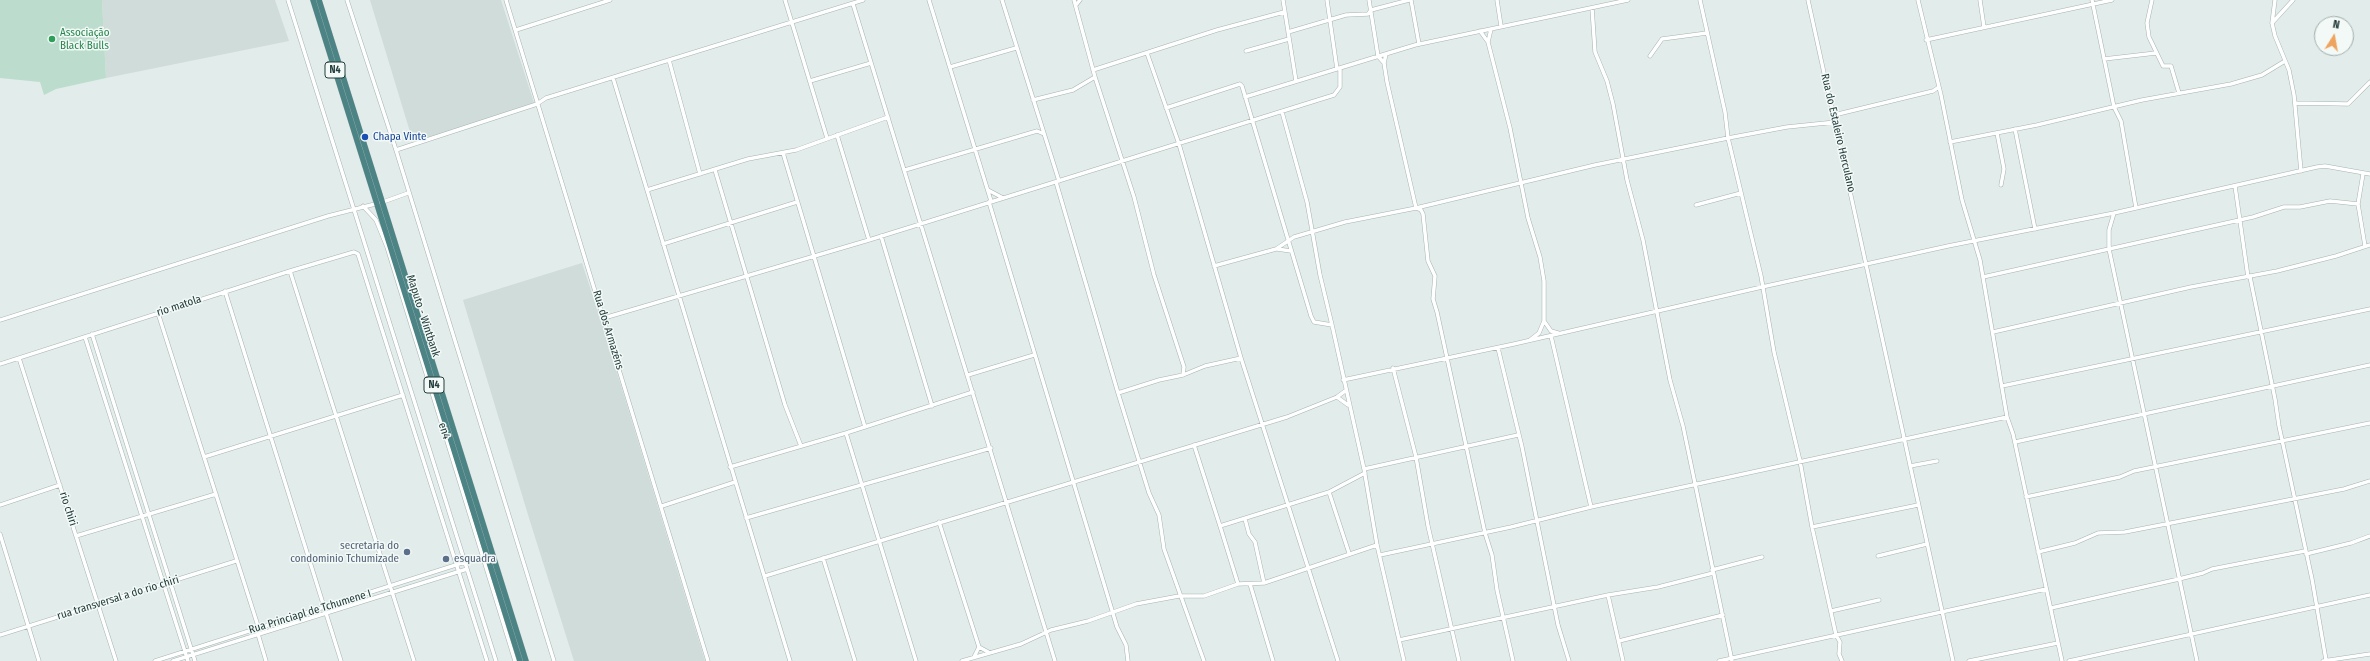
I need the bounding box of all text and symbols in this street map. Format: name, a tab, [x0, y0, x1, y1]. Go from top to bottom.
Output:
north arrow	[2314, 16, 2354, 56]
text: N	[2332, 18, 2341, 32]
place label: Associação Black Bulls	[60, 26, 109, 52]
marker: Associação Black Bulls	[47, 34, 57, 44]
road number: N4	[325, 62, 345, 78]
street label: Rua do Estaleiro Herculano	[1818, 72, 1858, 194]
place label: Chapa Vinte	[373, 130, 426, 144]
marker: Chapa Vinte	[360, 132, 370, 142]
street label: Maputo - Wintbank	[403, 273, 443, 359]
street label: Rua dos Armazéns	[590, 289, 626, 371]
street label: rio matola	[155, 293, 203, 319]
road number: N4	[424, 377, 444, 393]
street label: en4	[435, 421, 453, 441]
street label: rio chiri	[56, 490, 80, 528]
place label: secretaria do condominio Tchumizade	[290, 539, 399, 565]
marker: secretaria do condominio Tchumizade	[402, 547, 412, 557]
place label: esquadra	[454, 552, 496, 566]
marker: esquadra	[441, 554, 451, 564]
street label: rua transversal a do rio chiri	[55, 573, 181, 623]
street label: Rua Princiapl de Tchumene I	[247, 587, 373, 637]

